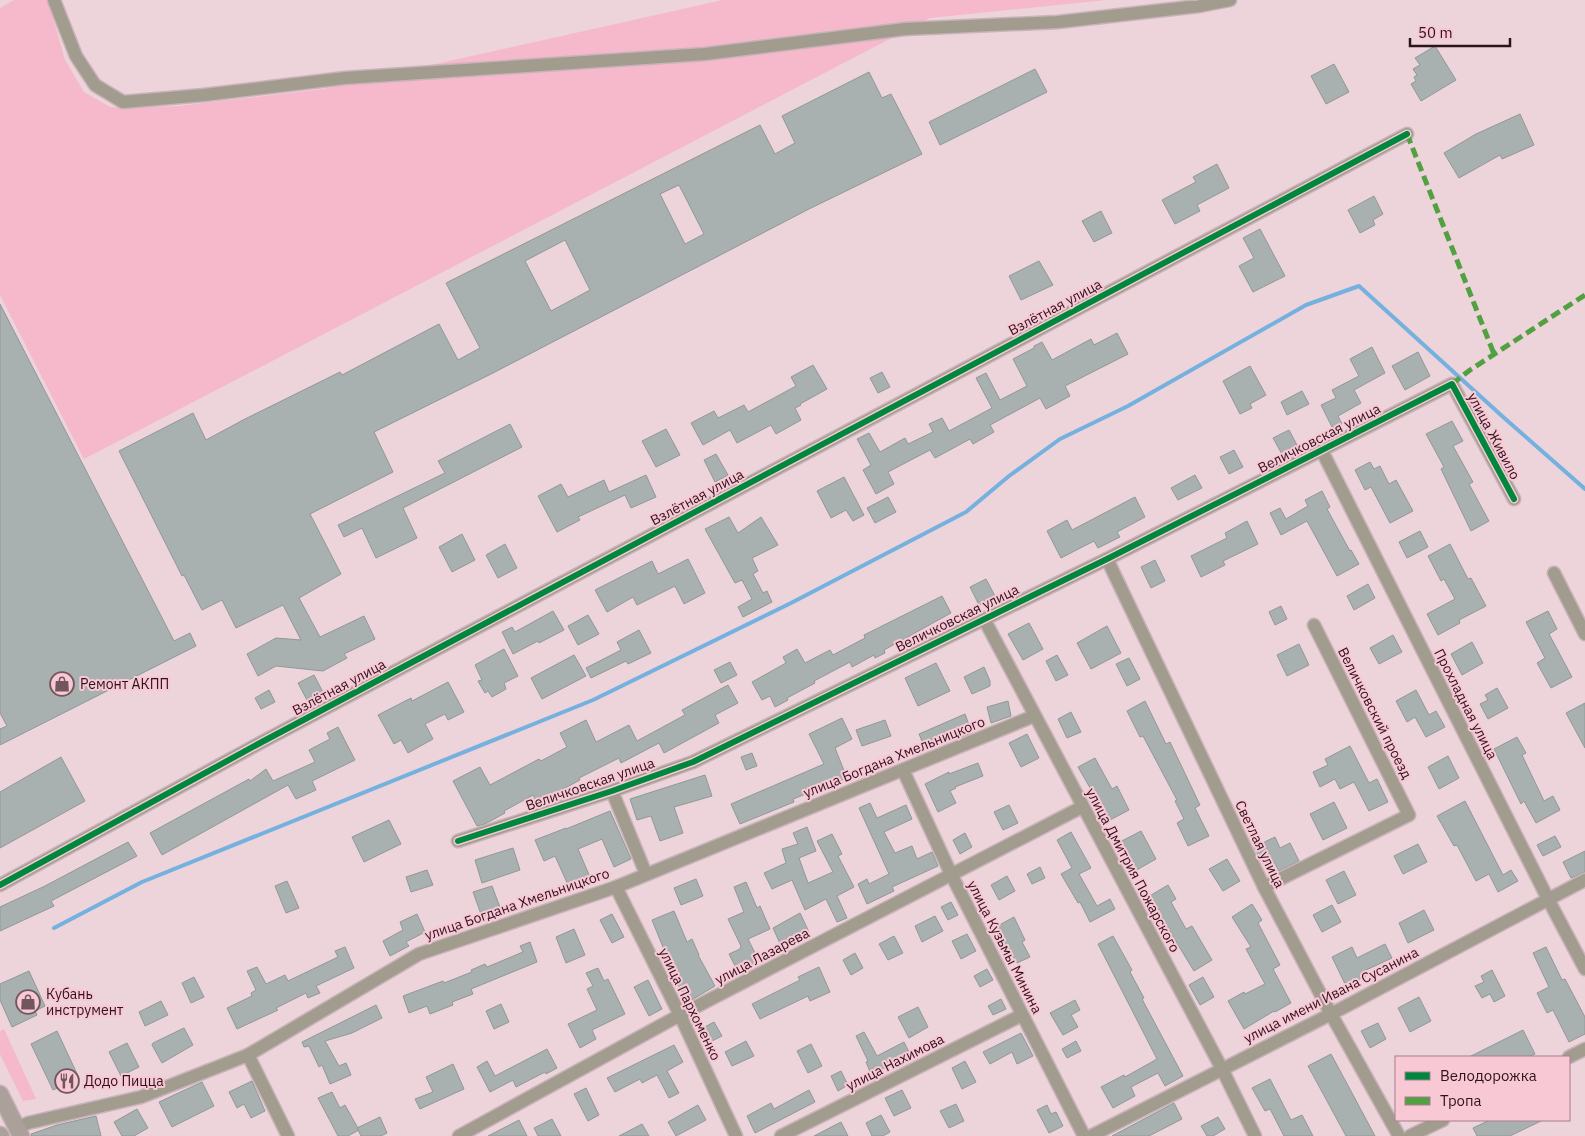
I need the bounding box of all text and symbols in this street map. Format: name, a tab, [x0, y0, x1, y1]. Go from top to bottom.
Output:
scale bar	[1410, 15, 1510, 47]
text: 50 m	[1418, 23, 1453, 42]
street label: Взлётная улица	[1005, 275, 1105, 339]
street label: улица Живило	[1464, 390, 1524, 483]
street label: Величковская улица	[1255, 399, 1384, 477]
street label: Взлётная улица	[647, 465, 747, 529]
street label: Величковская улица	[892, 580, 1022, 656]
street label: Величковский проезд	[1334, 644, 1416, 782]
street label: Прохладная улица	[1430, 646, 1502, 763]
street label: Взлётная улица	[289, 655, 389, 719]
shop icon: Ремонт АКПП	[49, 671, 75, 697]
place label: Ремонт АКПП	[80, 675, 169, 693]
street label: улица Богдана Хмельницкого	[801, 712, 988, 802]
street label: Величковская улица	[523, 753, 657, 815]
street label: улица Дмитрия Пожарского	[1082, 785, 1184, 955]
street label: Светлая улица	[1231, 797, 1289, 891]
street label: улица Богдана Хмельницкого	[422, 864, 612, 944]
street label: улица Кузьмы Минина	[964, 877, 1047, 1017]
street label: улица Лазарева	[712, 923, 813, 988]
street label: улица имени Ивана Сусанина	[1241, 943, 1422, 1047]
street label: улица Пархоменко	[655, 945, 725, 1063]
place label: Кубань инструмент	[46, 985, 124, 1019]
shop icon: Кубань инструмент	[15, 989, 41, 1015]
street label: улица Нахимова	[843, 1029, 948, 1094]
legend	[1395, 1056, 1570, 1121]
text: Велодорожка	[1440, 1066, 1537, 1085]
restaurant icon: Додо Пицца	[54, 1068, 80, 1094]
place label: Додо Пицца	[84, 1072, 164, 1090]
text: Тропа	[1440, 1091, 1482, 1110]

